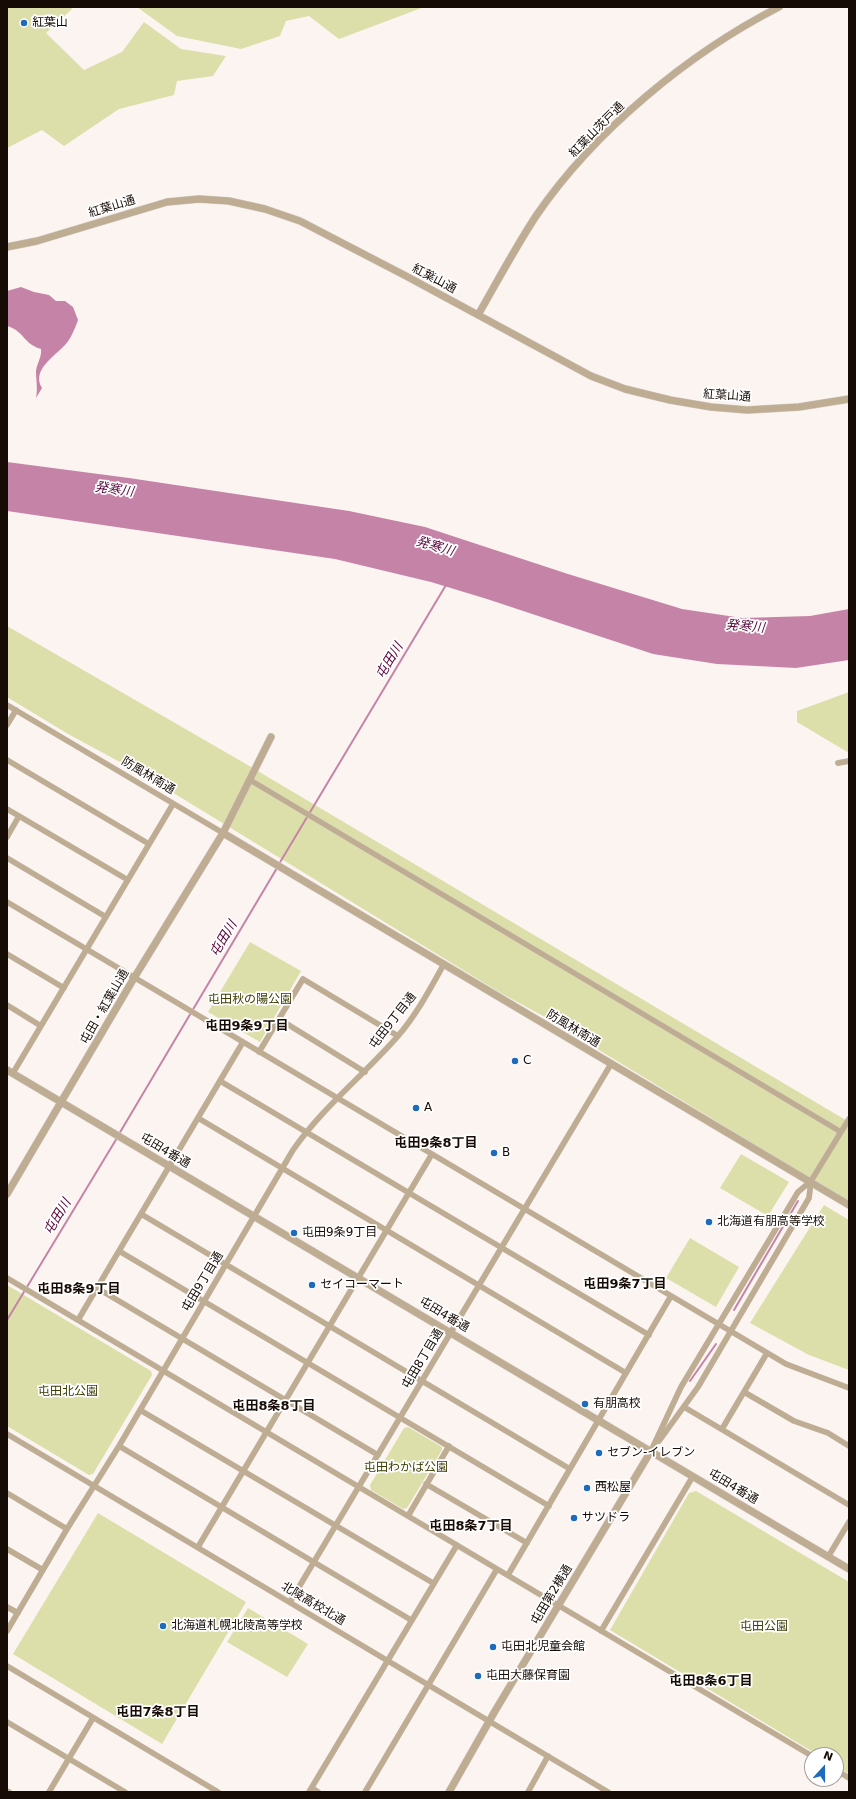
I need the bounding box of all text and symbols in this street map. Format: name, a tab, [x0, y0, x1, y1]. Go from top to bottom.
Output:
place label: 紅葉山	[32, 16, 68, 30]
marker: 紅葉山	[19, 18, 29, 28]
street label: 紅葉山茨戸通	[566, 99, 628, 161]
street label: 紅葉山通	[87, 193, 137, 221]
street label: 紅葉山通	[409, 261, 459, 297]
street label: 紅葉山通	[703, 387, 751, 405]
water label: 発寒川	[94, 480, 134, 500]
water label: 発寒川	[414, 534, 456, 560]
water label: 発寒川	[725, 618, 765, 636]
water label: 屯田川	[373, 640, 407, 682]
street label: 防風林南通	[119, 754, 177, 798]
water label: 屯田川	[207, 918, 241, 960]
street label: 屯田・紅葉山通	[78, 967, 132, 1047]
street label: 屯田9丁目通	[367, 990, 419, 1052]
park label: 屯田秋の陽公園	[208, 993, 292, 1007]
street label: 防風林南通	[544, 1007, 602, 1051]
district label: 屯田9条9丁目	[205, 1019, 289, 1035]
place label: C	[523, 1054, 531, 1068]
marker: C	[510, 1056, 520, 1066]
place label: A	[424, 1101, 432, 1115]
marker: A	[411, 1103, 421, 1113]
street label: 屯田4番通	[137, 1131, 193, 1171]
district label: 屯田9条8丁目	[394, 1136, 478, 1152]
place label: B	[502, 1146, 510, 1160]
marker: B	[489, 1148, 499, 1158]
water label: 屯田川	[41, 1196, 75, 1238]
place label: 北海道有朋高等学校	[717, 1215, 825, 1229]
marker: 北海道有朋高等学校	[704, 1217, 714, 1227]
place label: 屯田9条9丁目	[302, 1226, 377, 1240]
marker: 屯田9条9丁目	[289, 1228, 299, 1238]
street label: 屯田9丁目通	[179, 1249, 227, 1315]
district label: 屯田9条7丁目	[583, 1277, 667, 1293]
place label: セイコーマート	[320, 1278, 404, 1292]
marker: セイコーマート	[307, 1280, 317, 1290]
district label: 屯田8条9丁目	[37, 1282, 121, 1298]
street label: 屯田4番通	[416, 1295, 472, 1335]
street label: 屯田8丁目通	[399, 1326, 447, 1392]
park label: 屯田北公園	[38, 1385, 98, 1399]
place label: 有朋高校	[593, 1397, 641, 1411]
district label: 屯田8条8丁目	[232, 1399, 316, 1415]
marker: 有朋高校	[580, 1399, 590, 1409]
place label: セブン-イレブン	[607, 1446, 695, 1460]
marker: セブン-イレブン	[594, 1448, 604, 1458]
park label: 屯田わかば公園	[364, 1461, 448, 1475]
street label: 屯田4番通	[705, 1467, 761, 1507]
place label: 西松屋	[595, 1481, 631, 1495]
marker: 西松屋	[582, 1483, 592, 1493]
place label: サツドラ	[582, 1511, 630, 1525]
marker: サツドラ	[569, 1513, 579, 1523]
district label: 屯田8条7丁目	[429, 1519, 513, 1535]
street label: 屯田第2横通	[528, 1562, 576, 1628]
street label: 北陵高校北通	[278, 1579, 348, 1629]
place label: 北海道札幌北陵高等学校	[171, 1619, 303, 1633]
park label: 屯田公園	[740, 1620, 788, 1634]
marker: 北海道札幌北陵高等学校	[158, 1621, 168, 1631]
place label: 屯田北児童会館	[501, 1640, 585, 1654]
marker: 屯田北児童会館	[488, 1642, 498, 1652]
place label: 屯田大藤保育園	[486, 1669, 570, 1683]
marker: 屯田大藤保育園	[473, 1671, 483, 1681]
district label: 屯田8条6丁目	[669, 1674, 753, 1690]
district label: 屯田7条8丁目	[116, 1705, 200, 1721]
north arrow	[804, 1747, 844, 1787]
text: N	[821, 1749, 835, 1764]

